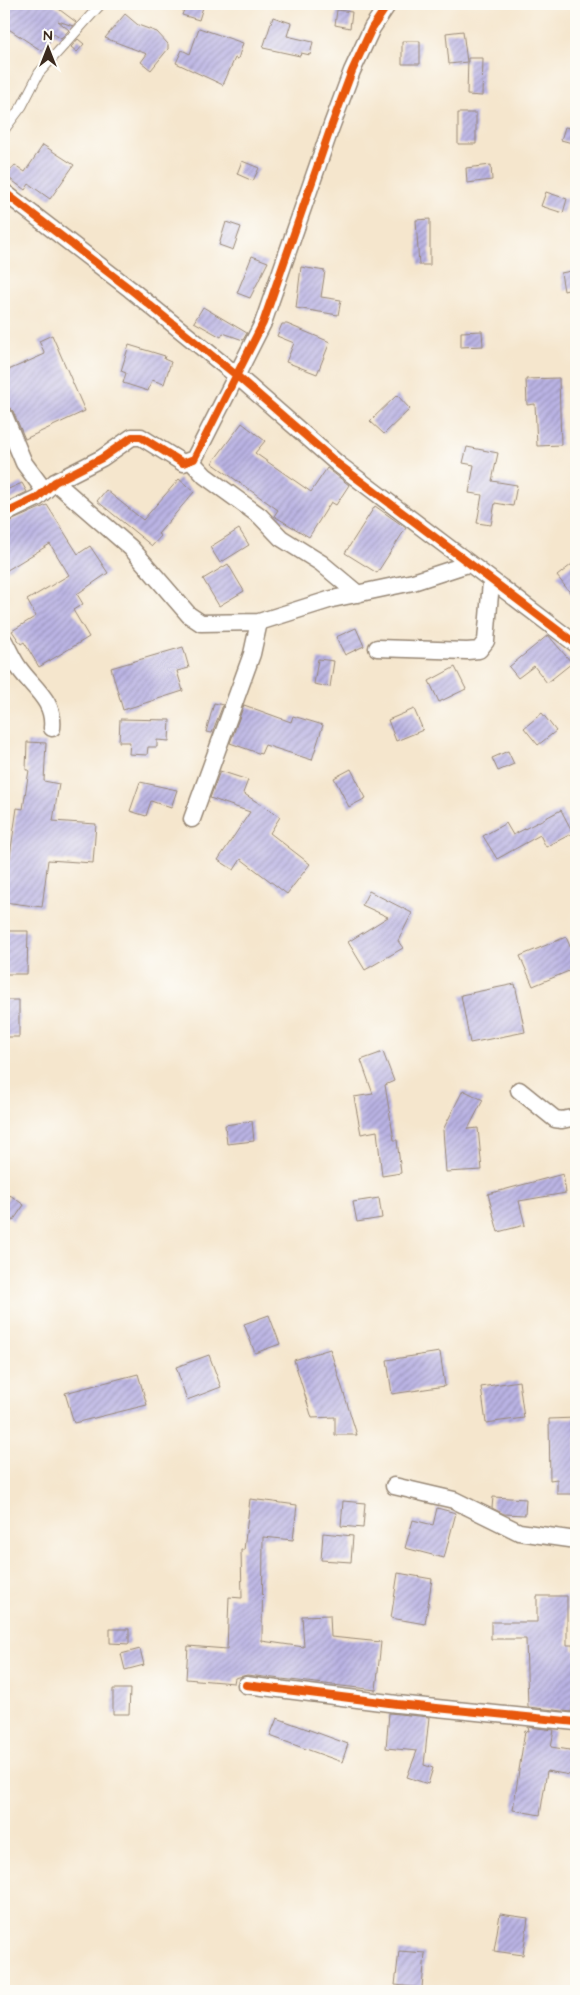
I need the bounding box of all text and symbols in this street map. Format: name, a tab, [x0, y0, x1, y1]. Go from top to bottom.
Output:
north arrow	[22, 22, 72, 72]
text: N	[44, 26, 53, 46]

